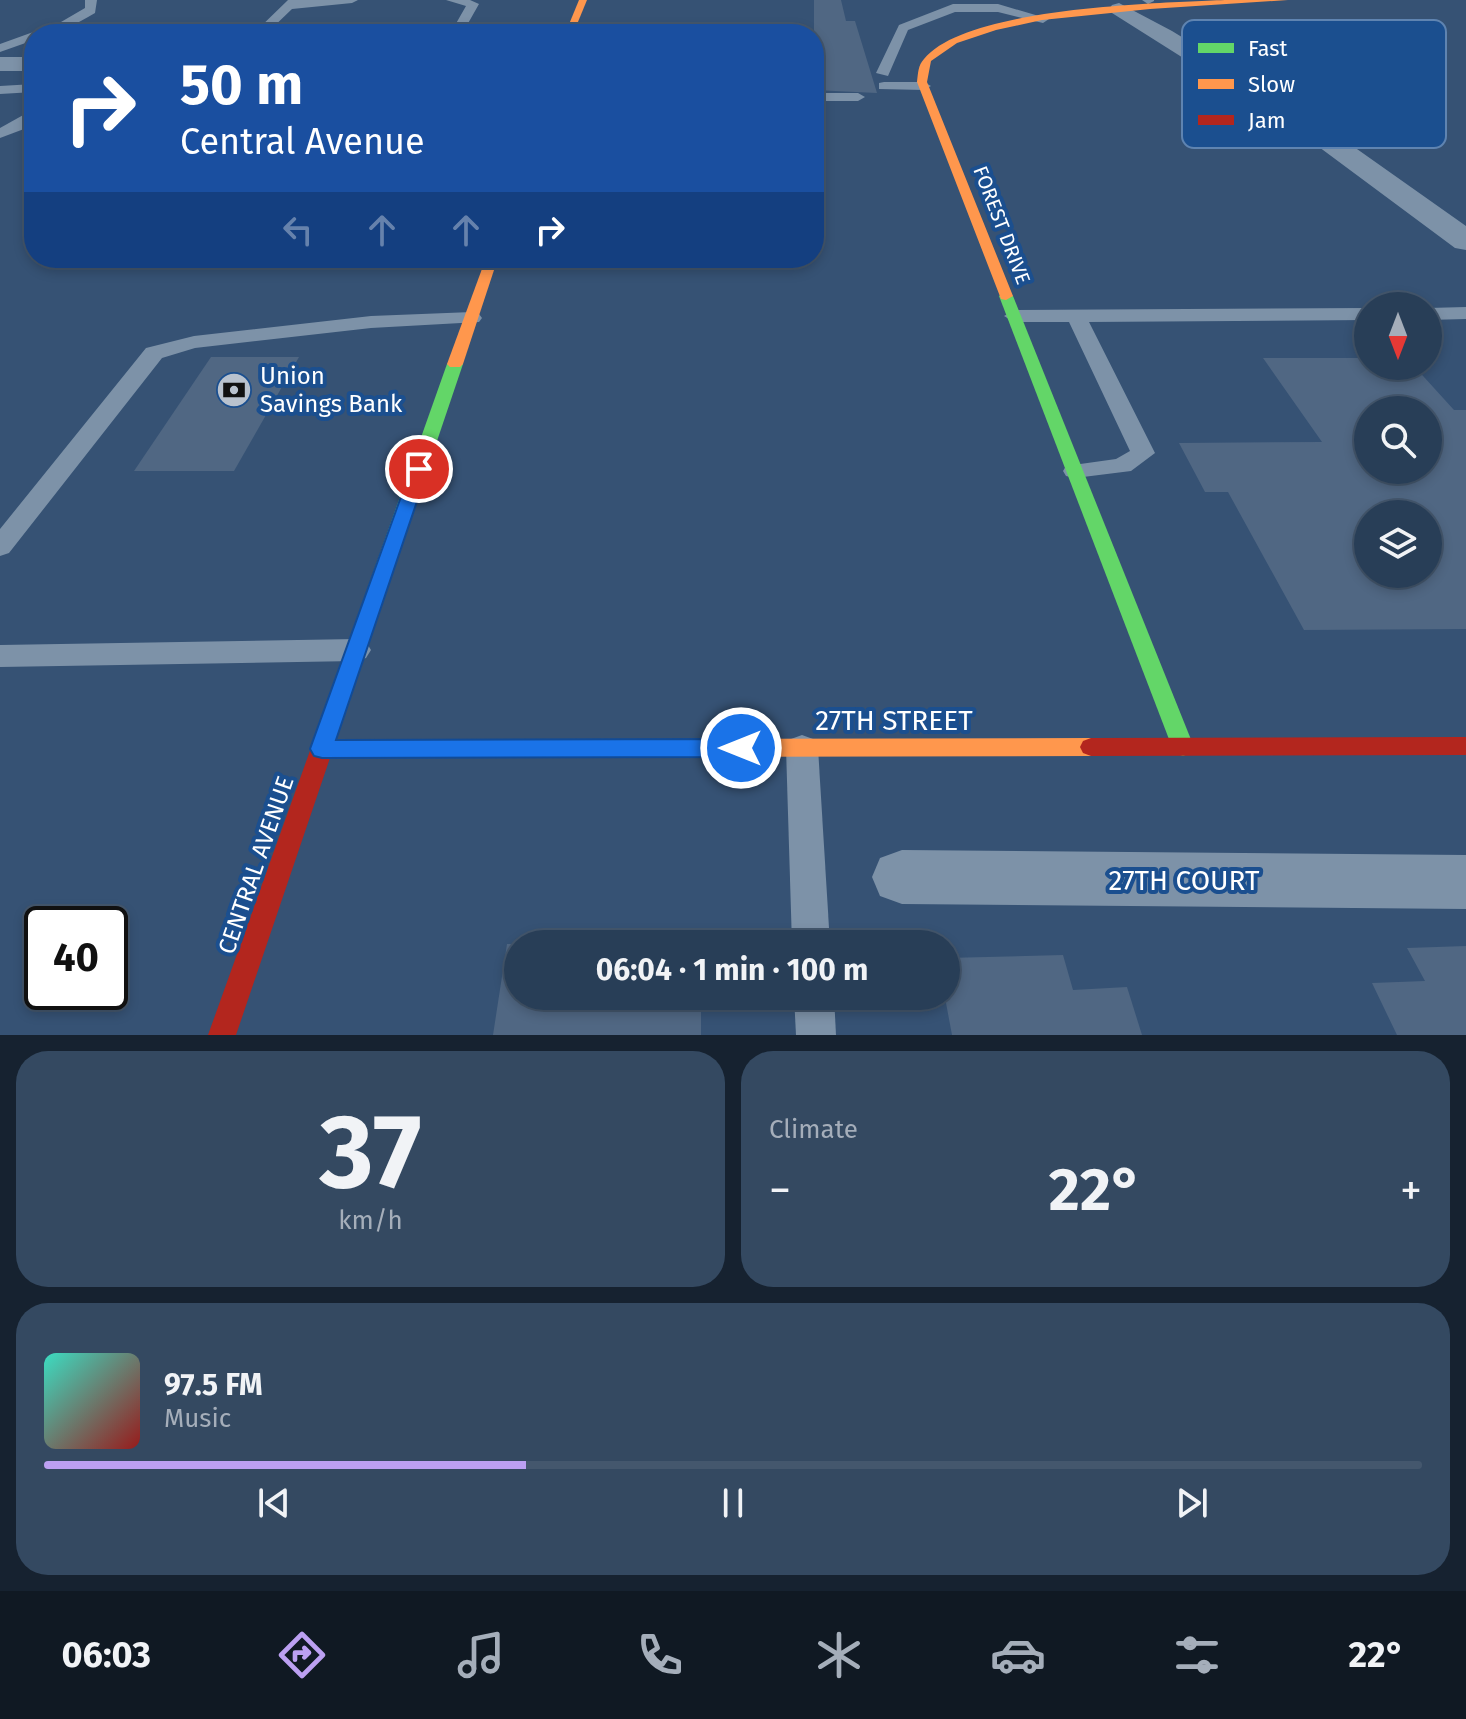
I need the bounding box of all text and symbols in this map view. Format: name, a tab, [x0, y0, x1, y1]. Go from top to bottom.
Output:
legend	[1182, 20, 1446, 148]
text: Fast	[1248, 35, 1288, 62]
text: 50 m	[180, 52, 303, 119]
icon: right	[48, 56, 152, 160]
text: Slow	[1248, 71, 1295, 98]
text: Jam	[1248, 107, 1286, 134]
text: Central Avenue	[180, 120, 425, 164]
street label: FOREST DRIVE	[968, 162, 1036, 288]
icon: left	[276, 208, 320, 252]
icon: ahead	[360, 208, 404, 252]
icon: ahead	[444, 208, 488, 252]
icon: right	[528, 208, 572, 252]
north arrow	[1354, 292, 1442, 380]
map controls	[1354, 292, 1442, 588]
place label: Union Savings Bank	[260, 362, 403, 418]
bank icon: Union Savings Bank	[215, 371, 253, 409]
button: search	[1354, 396, 1442, 484]
pin	[385, 435, 453, 503]
icon: arrive	[397, 447, 441, 491]
button: layers	[1354, 500, 1442, 588]
street label: 27TH STREET	[815, 704, 973, 737]
position arrow	[699, 706, 783, 790]
street label: CENTRAL AVENUE	[212, 772, 300, 958]
street label: 27TH COURT	[1109, 864, 1260, 897]
speed limit sign: 40	[24, 906, 128, 1010]
text: 06:04 · 1 min · 100 m	[596, 952, 868, 988]
text: 37	[319, 1090, 422, 1215]
text: Climate	[769, 1114, 858, 1145]
text: 22°	[1049, 1154, 1142, 1226]
text: −	[769, 1164, 791, 1217]
text: +	[1400, 1164, 1422, 1217]
text: km/h	[338, 1205, 403, 1236]
text: 97.5 FM	[164, 1367, 263, 1403]
text: Music	[164, 1403, 231, 1434]
icon: previous	[252, 1481, 296, 1525]
icon: pause	[711, 1481, 755, 1525]
icon: next	[1170, 1481, 1214, 1525]
icon: directions	[274, 1627, 330, 1683]
icon: music	[453, 1627, 509, 1683]
icon: phone	[632, 1627, 688, 1683]
icon: climate	[811, 1627, 867, 1683]
icon: car	[990, 1627, 1046, 1683]
icon: filters	[1169, 1627, 1225, 1683]
text: 06:03	[62, 1633, 151, 1677]
text: 22°	[1348, 1633, 1404, 1677]

